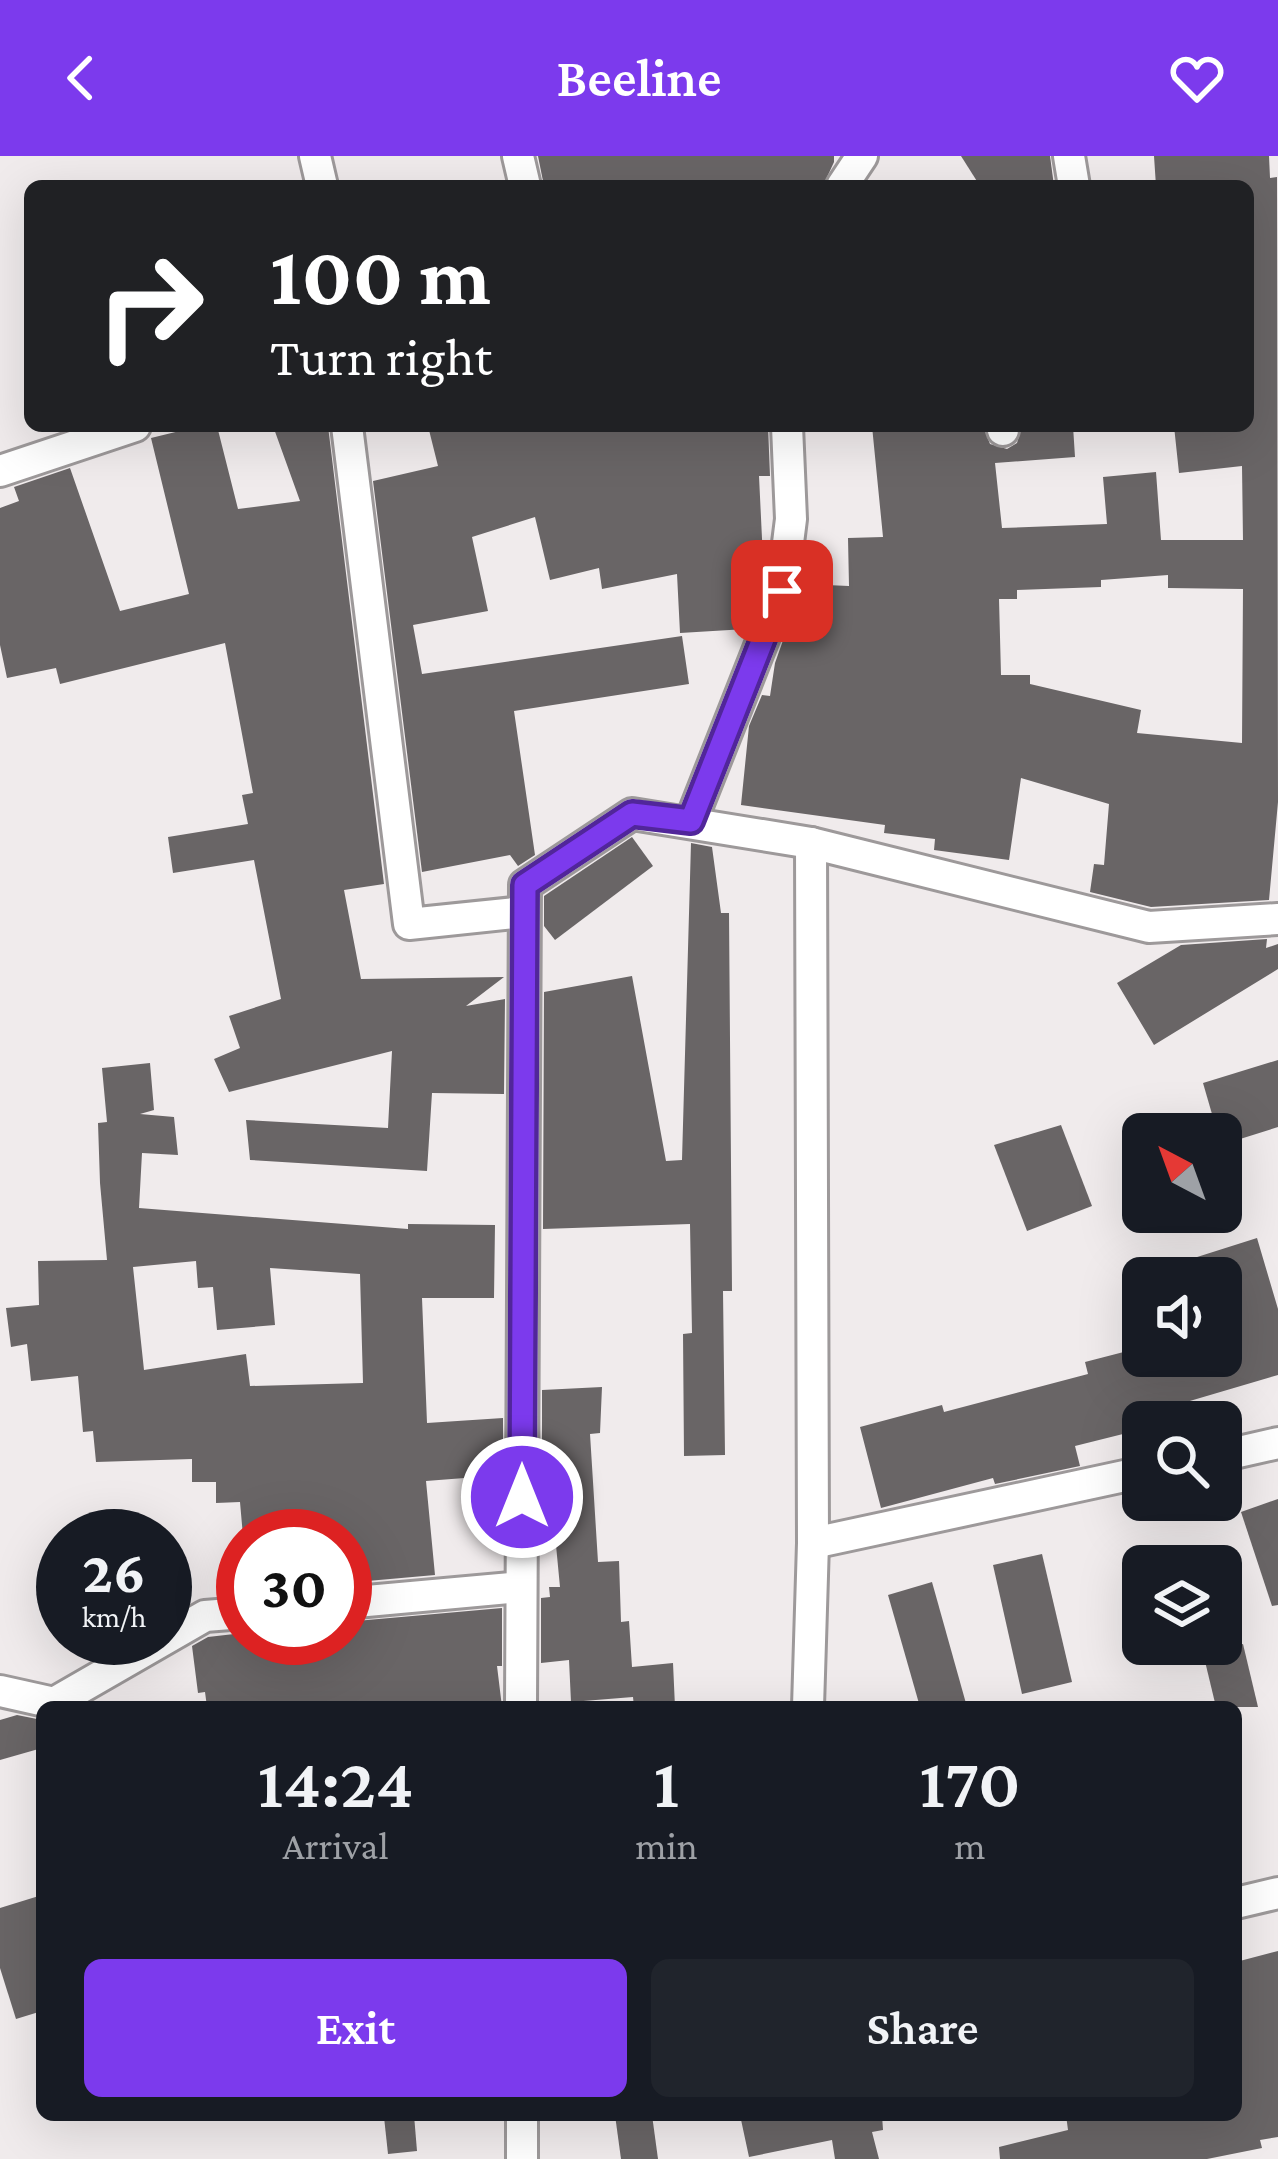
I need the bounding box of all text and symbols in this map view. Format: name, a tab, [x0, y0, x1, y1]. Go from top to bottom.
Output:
icon: back	[48, 45, 114, 111]
icon: heart	[1164, 45, 1230, 111]
text: Beeline	[556, 48, 722, 108]
icon: right	[72, 228, 228, 384]
text: 100 m	[270, 229, 491, 322]
text: Turn right	[270, 327, 492, 387]
pin	[731, 540, 833, 642]
icon: arrive	[749, 558, 815, 624]
north arrow	[1122, 1113, 1242, 1233]
map controls	[1122, 1113, 1242, 1665]
button: sound	[1122, 1257, 1242, 1377]
button: search	[1122, 1401, 1242, 1521]
position arrow	[459, 1434, 585, 1560]
speed limit sign: 30	[216, 1509, 372, 1665]
text: 26	[82, 1538, 146, 1605]
button: layers	[1122, 1545, 1242, 1665]
text: km/h	[82, 1600, 146, 1633]
text: 14:24	[257, 1742, 414, 1822]
text: 1	[654, 1742, 679, 1822]
text: 170	[919, 1742, 1021, 1822]
text: Arrival	[283, 1824, 389, 1867]
text: min	[635, 1824, 698, 1867]
text: m	[954, 1824, 986, 1867]
button: Exit	[84, 1959, 627, 2097]
button: Share	[651, 1959, 1194, 2097]

